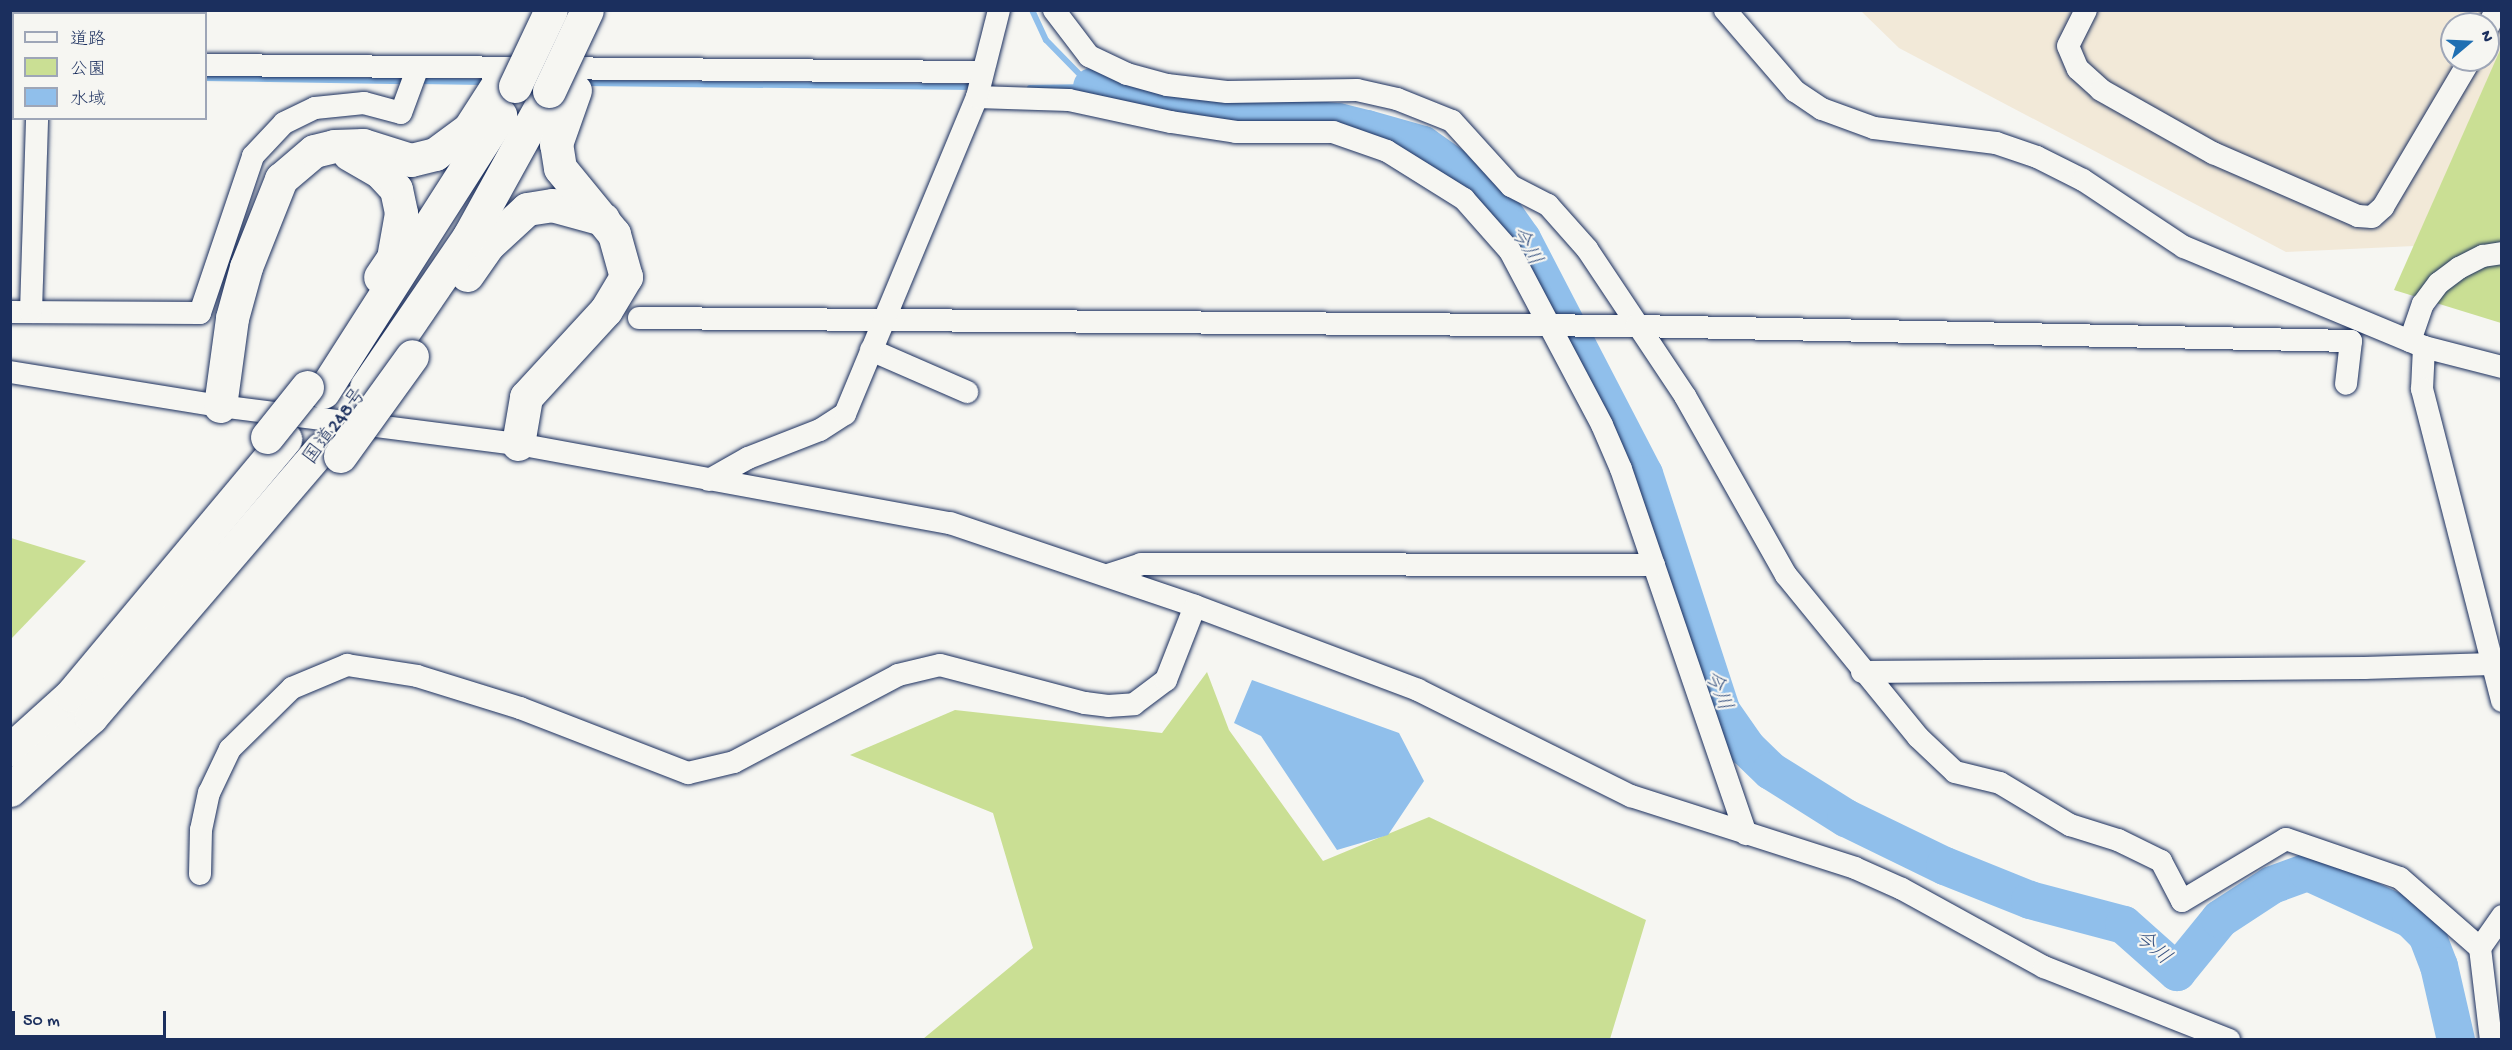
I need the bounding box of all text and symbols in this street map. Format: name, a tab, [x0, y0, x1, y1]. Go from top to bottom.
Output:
legend	[12, 12, 207, 120]
north arrow	[2440, 12, 2500, 72]
text: N	[2475, 29, 2496, 45]
text: 道路	[70, 30, 106, 51]
text: 公園	[70, 60, 106, 81]
text: 水域	[70, 90, 106, 111]
water label: 今川	[1503, 223, 1545, 271]
street label: 国道248号	[299, 384, 373, 470]
water label: 今川	[1697, 667, 1735, 715]
water label: 今川	[2127, 926, 2175, 972]
scale bar	[15, 999, 170, 1037]
text: 50 m	[23, 1011, 60, 1032]

